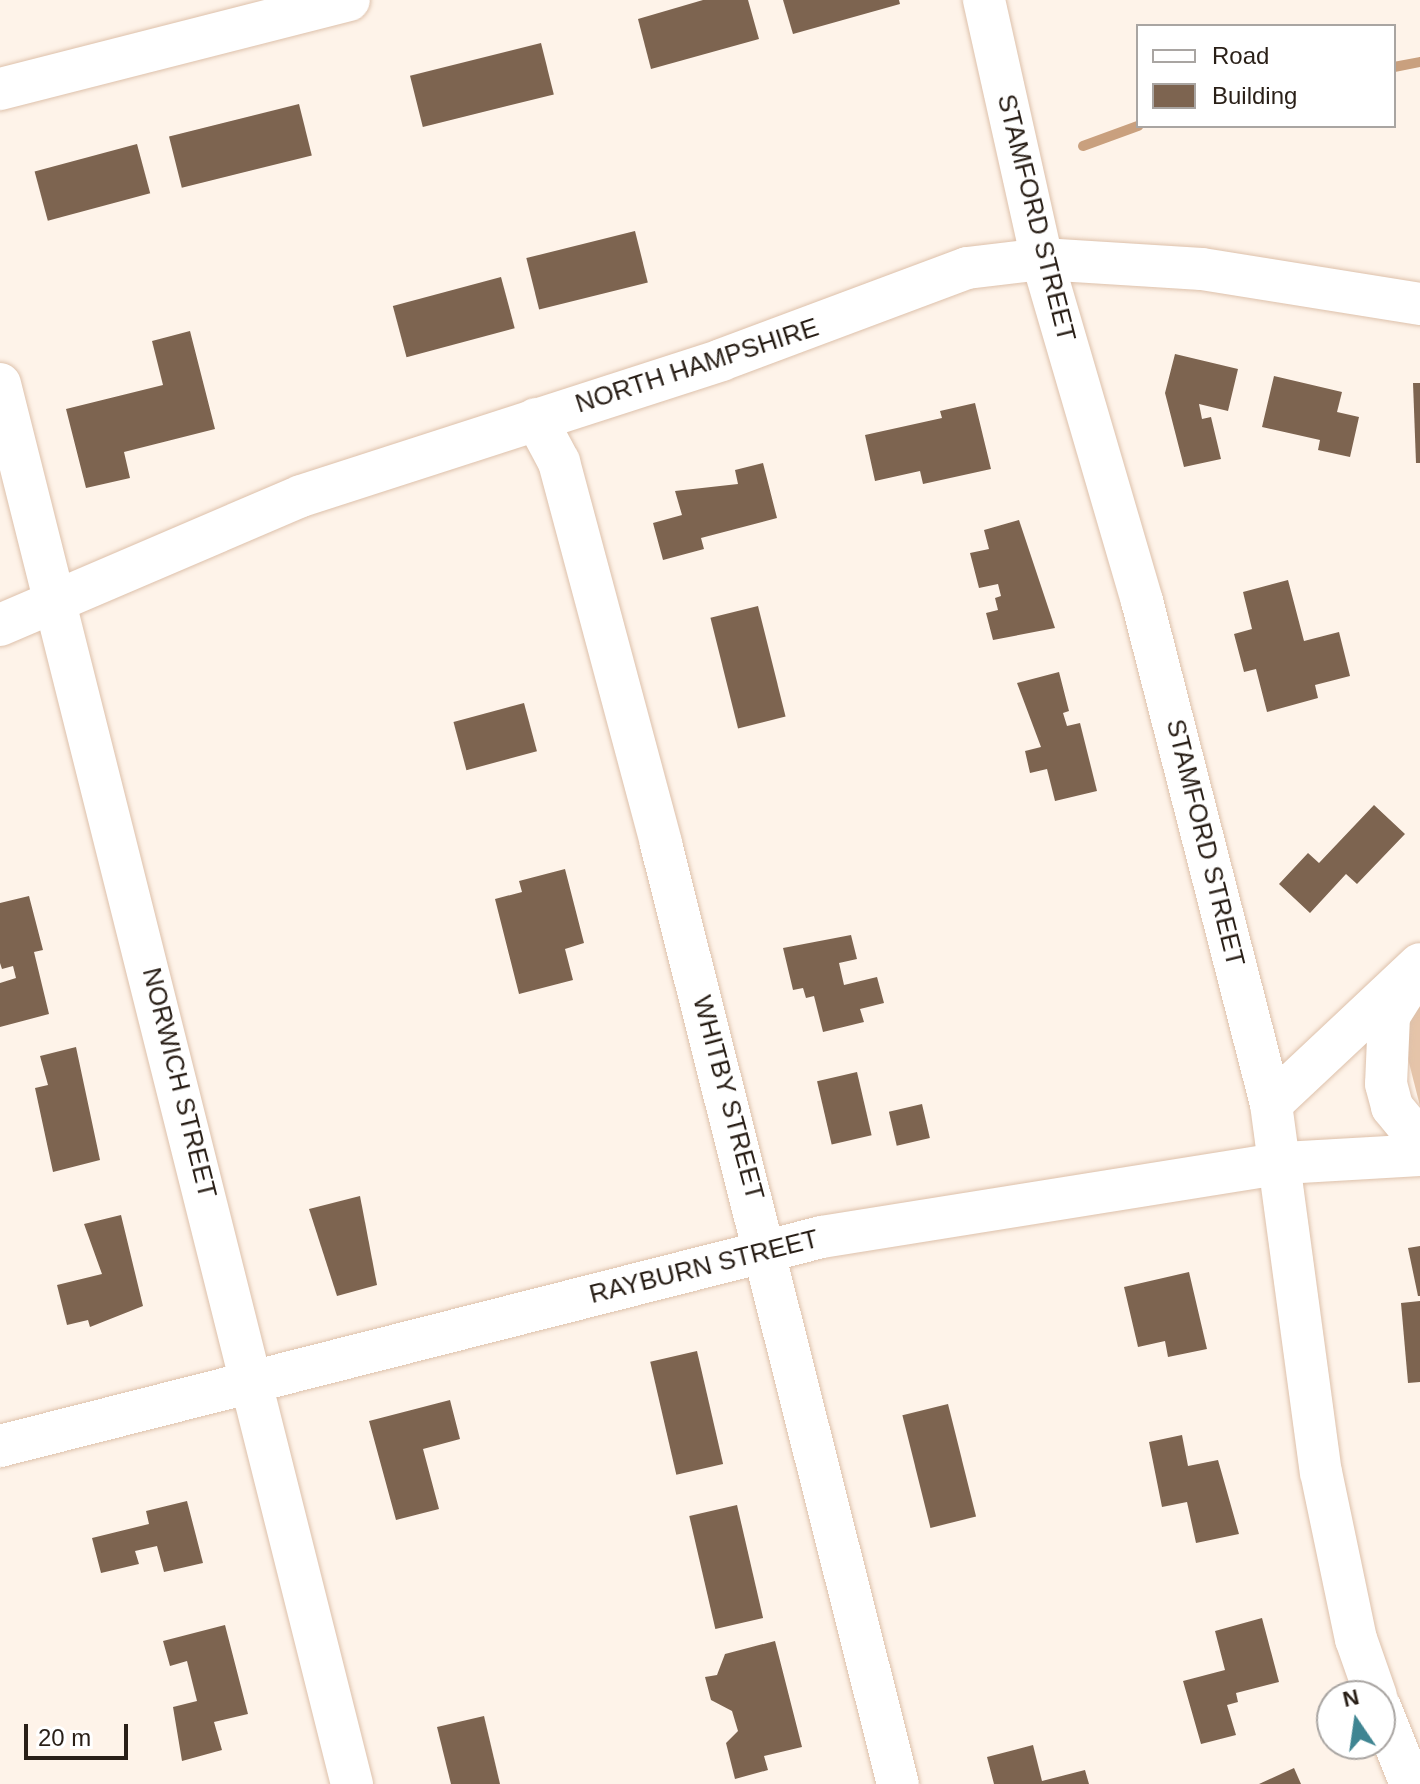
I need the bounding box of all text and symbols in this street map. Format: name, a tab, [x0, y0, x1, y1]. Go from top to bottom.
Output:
legend	[1136, 24, 1396, 128]
text: Road	[1212, 42, 1269, 69]
text: Building	[1212, 82, 1297, 109]
street label: STAMFORD STREET	[990, 91, 1082, 345]
street label: NORTH HAMPSHIRE	[572, 312, 822, 420]
street label: STAMFORD STREET	[1159, 716, 1251, 970]
street label: NORWICH STREET	[135, 965, 223, 1201]
street label: WHITBY STREET	[686, 992, 770, 1204]
street label: RAYBURN STREET	[586, 1223, 822, 1311]
north arrow	[1316, 1680, 1396, 1760]
text: N	[1340, 1684, 1361, 1712]
scale bar	[28, 1708, 132, 1758]
text: 20 m	[38, 1724, 91, 1751]

